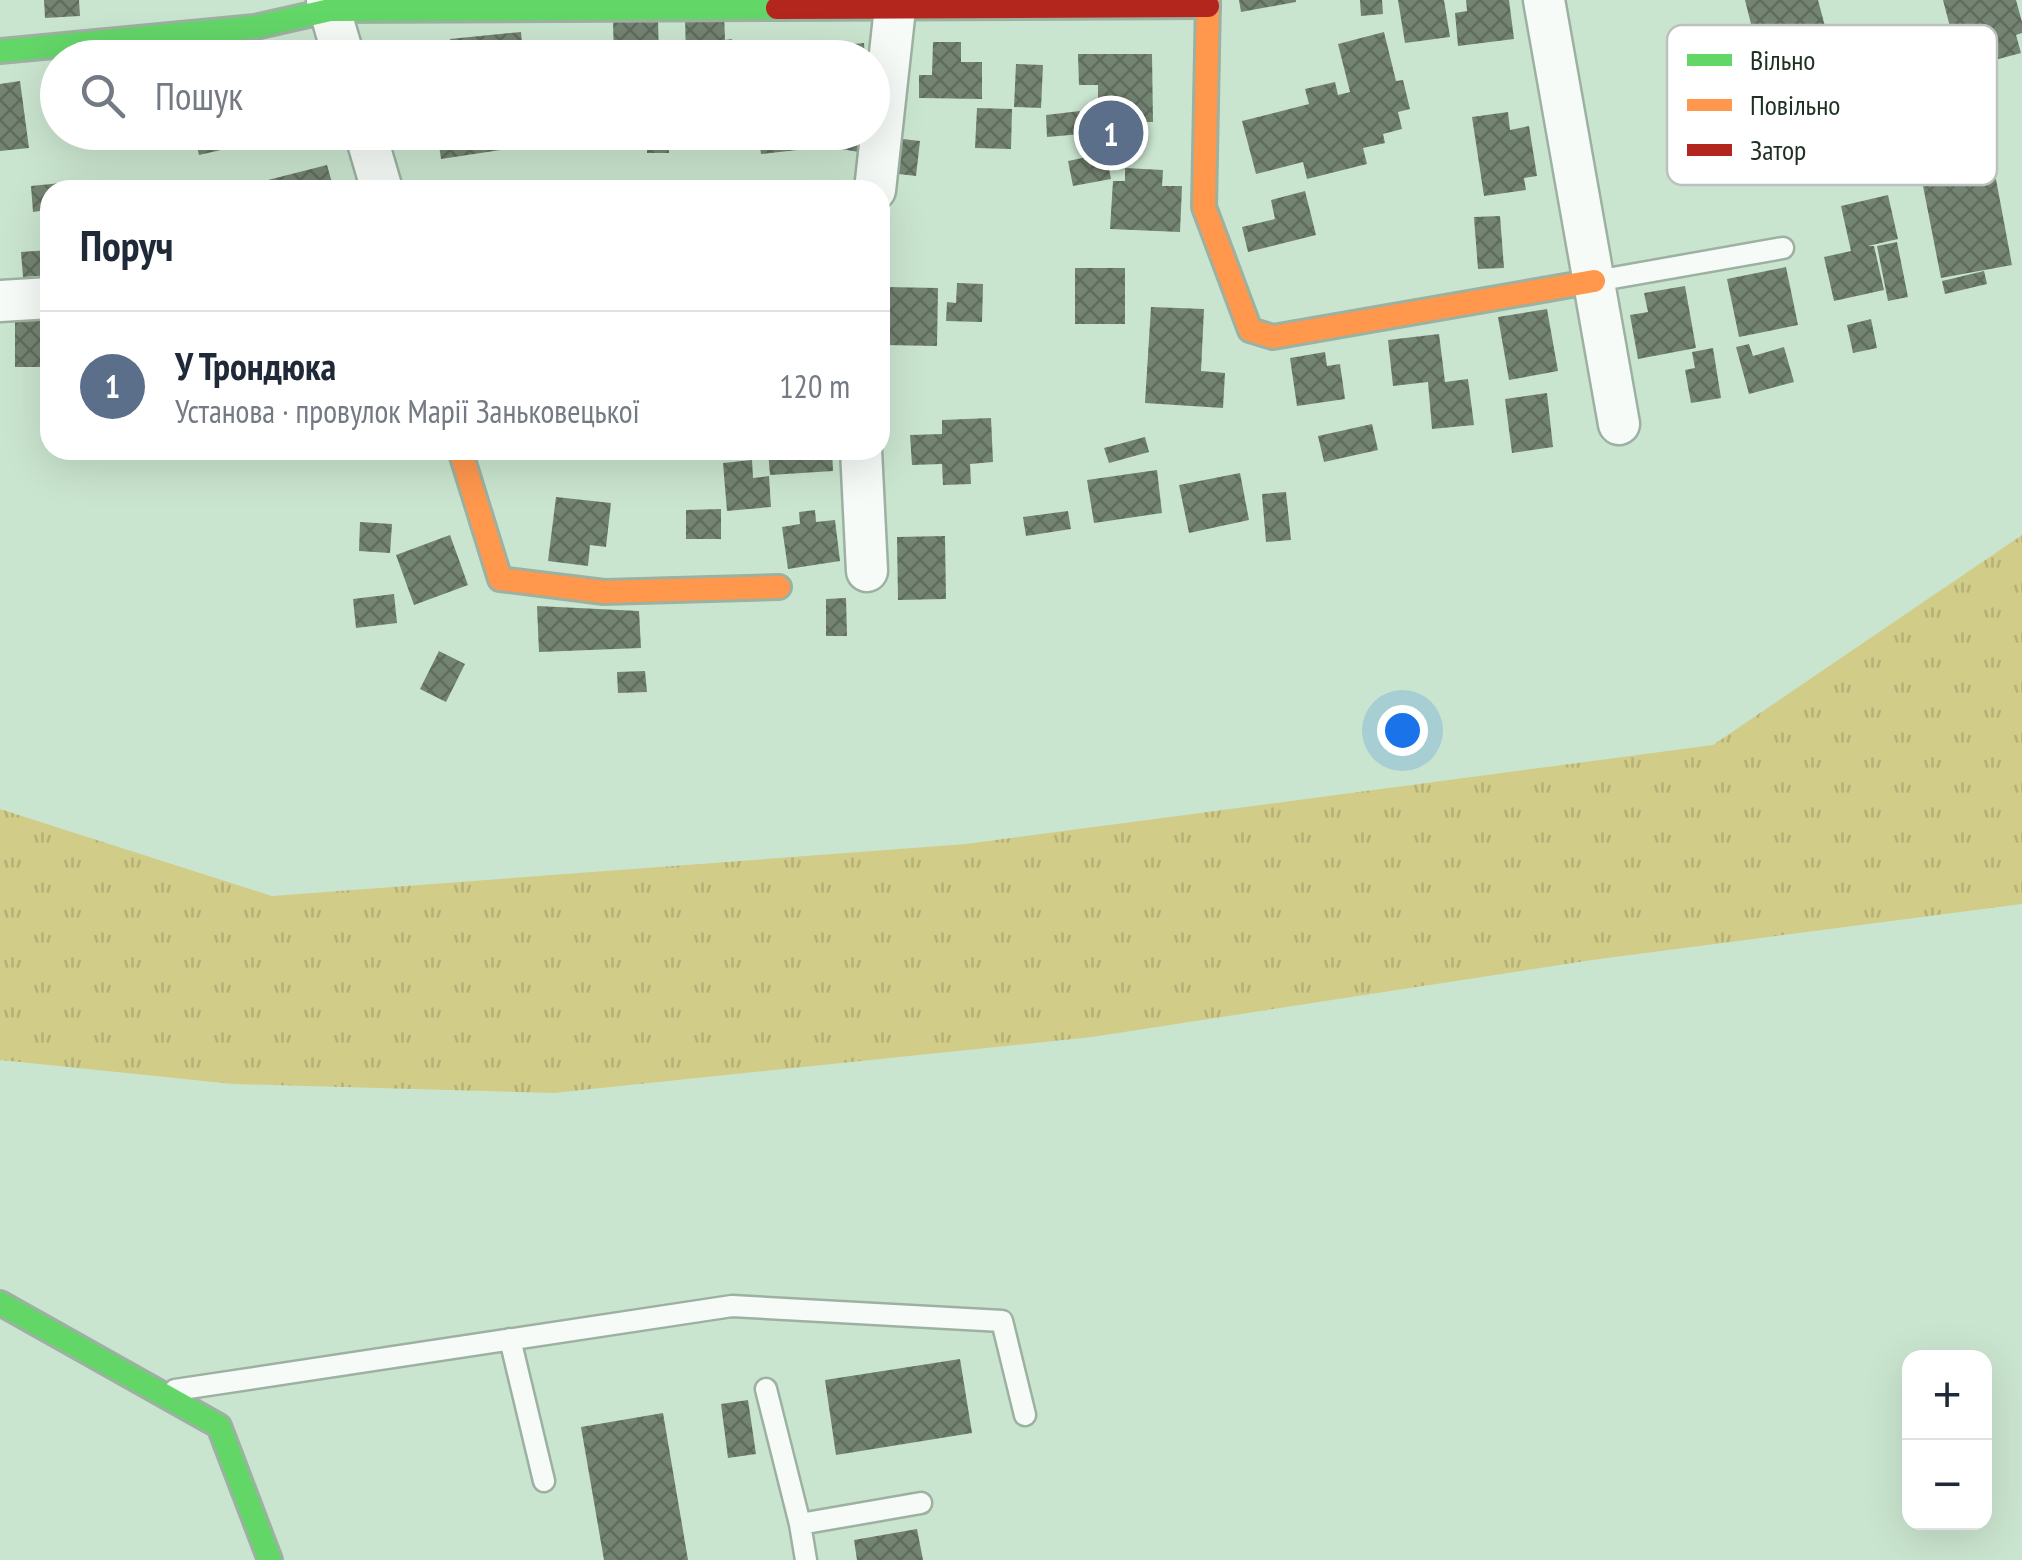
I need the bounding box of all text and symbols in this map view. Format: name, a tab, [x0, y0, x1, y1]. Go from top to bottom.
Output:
legend	[1667, 25, 1997, 185]
search box	[40, 40, 890, 150]
text: Вільно	[1750, 41, 1815, 78]
icon: search	[75, 68, 130, 123]
text: Пошук	[155, 71, 243, 120]
text: Повільно	[1750, 86, 1840, 123]
pin: 1	[1078, 96, 1144, 170]
text: Затор	[1750, 131, 1806, 168]
text: Поруч	[80, 218, 173, 273]
text: У Трондюка	[175, 341, 336, 390]
text: 1	[105, 365, 120, 407]
text: 120 m	[779, 365, 850, 407]
text: Установа · провулок Марії Заньковецької	[175, 390, 640, 432]
your location	[1377, 705, 1428, 756]
map controls	[1902, 1350, 1992, 1530]
button: +	[1902, 1350, 1992, 1440]
button: −	[1902, 1440, 1992, 1530]

